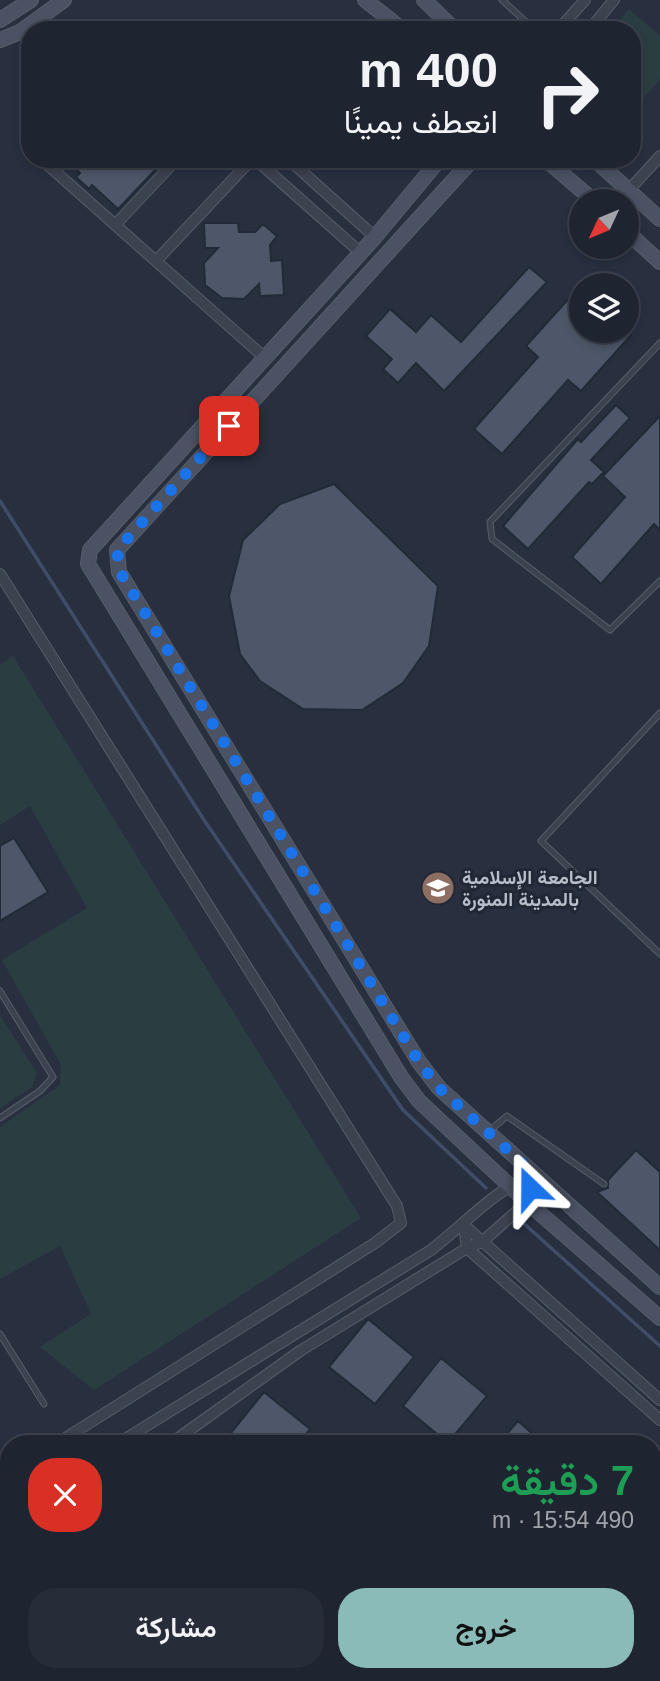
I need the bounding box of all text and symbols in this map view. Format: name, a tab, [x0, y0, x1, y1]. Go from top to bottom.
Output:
text: 400 m	[359, 43, 498, 97]
icon: right	[522, 49, 613, 140]
text: انعطف يمينًا	[344, 104, 498, 140]
north arrow	[569, 189, 639, 259]
map controls	[569, 189, 639, 343]
button: layers	[569, 273, 639, 343]
pin	[199, 396, 259, 456]
icon: arrive	[210, 407, 248, 445]
place label: الجامعة الإسلامية بالمدينة المنورة	[462, 867, 598, 912]
school or university icon: الجامعة الإسلامية بالمدينة المنورة	[419, 869, 457, 907]
position arrow	[493, 1151, 567, 1225]
text: 7 دقيقة	[500, 1457, 634, 1504]
button: close	[28, 1458, 102, 1532]
text: 490 m · 15:54	[492, 1507, 634, 1533]
button: مشاركة	[28, 1588, 324, 1668]
button: خروج	[338, 1588, 634, 1668]

